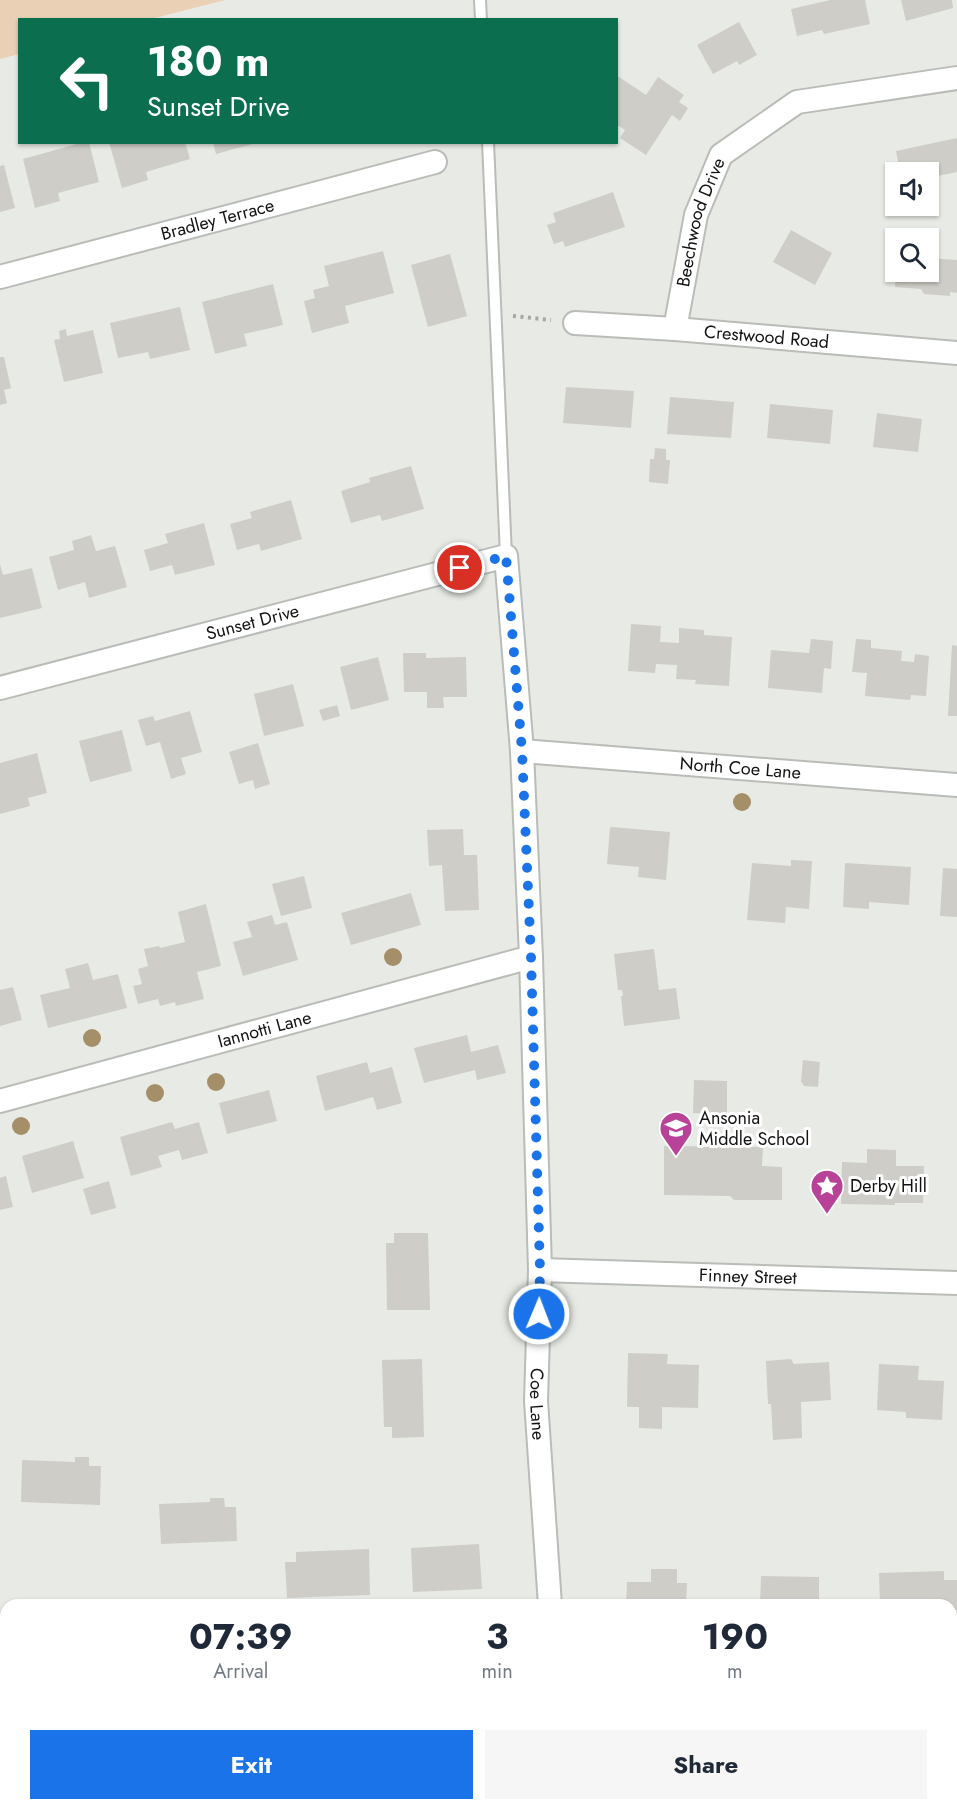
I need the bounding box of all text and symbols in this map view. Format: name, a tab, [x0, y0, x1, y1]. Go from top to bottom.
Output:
text: 180 m	[147, 31, 270, 92]
icon: left	[48, 42, 126, 120]
text: Sunset Drive	[147, 87, 290, 126]
street label: Beechwood Drive	[670, 154, 731, 289]
map controls	[885, 162, 939, 282]
button: sound	[885, 162, 939, 216]
street label: Bradley Terrace	[158, 192, 277, 247]
button: search	[885, 228, 939, 282]
street label: Crestwood Road	[703, 319, 830, 355]
pin	[434, 542, 485, 593]
icon: arrive	[443, 551, 476, 584]
street label: Sunset Drive	[203, 598, 302, 647]
street label: North Coe Lane	[679, 750, 802, 786]
street label: Iannotti Lane	[215, 1004, 314, 1054]
place label: Ansonia Middle School	[699, 1105, 809, 1152]
school or university icon: Ansonia Middle School	[658, 1110, 694, 1157]
place icon: Derby Hill	[809, 1168, 845, 1215]
place label: Derby Hill	[850, 1173, 927, 1199]
street label: Finney Street	[699, 1262, 798, 1291]
position arrow	[507, 1282, 571, 1346]
street label: Coe Lane	[523, 1367, 552, 1441]
text: 07:39	[189, 1610, 293, 1662]
text: 3	[486, 1610, 508, 1662]
text: 190	[702, 1610, 768, 1662]
text: Arrival	[213, 1657, 268, 1686]
text: min	[481, 1657, 513, 1686]
text: m	[727, 1657, 743, 1686]
button: Exit	[30, 1730, 473, 1799]
button: Share	[485, 1730, 927, 1799]

